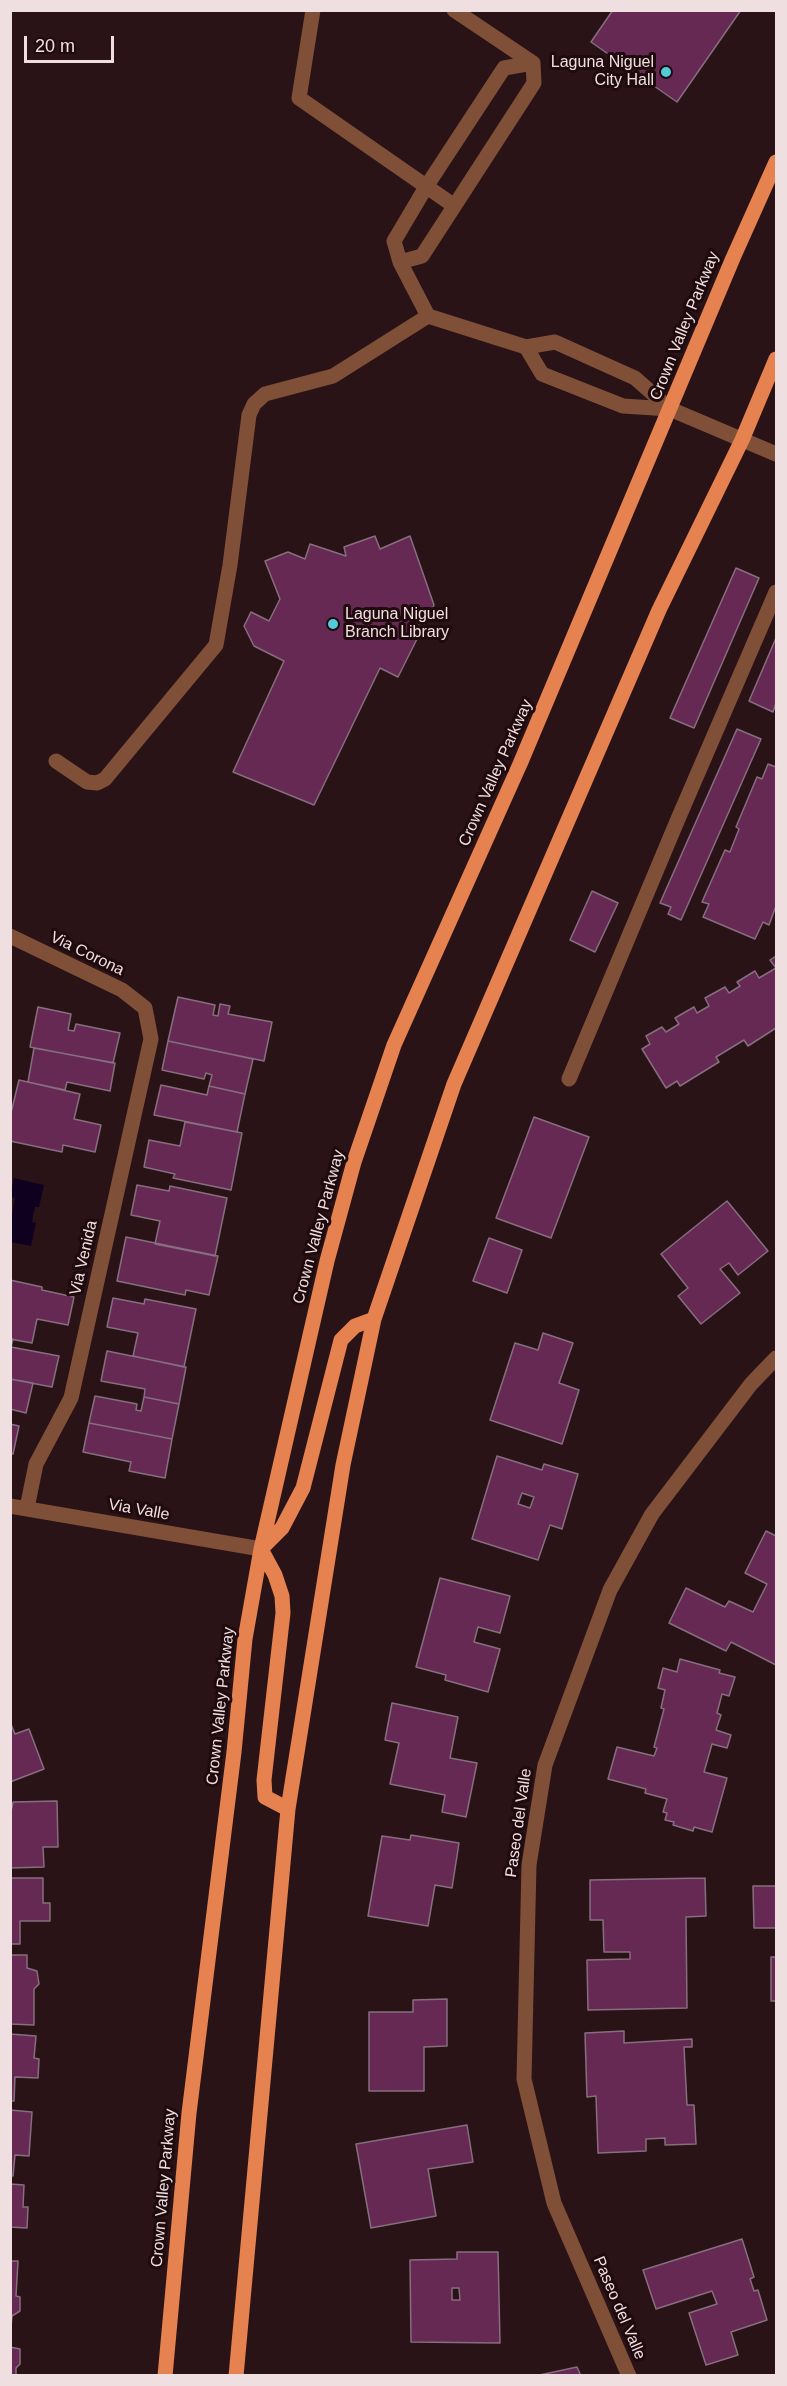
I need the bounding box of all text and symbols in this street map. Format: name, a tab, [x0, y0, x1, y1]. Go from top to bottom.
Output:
scale bar	[27, 24, 117, 62]
text: 20 m	[35, 36, 75, 56]
place label: Laguna Niguel City Hall	[551, 53, 654, 91]
marker: Laguna Niguel City Hall	[659, 65, 673, 79]
street label: Crown Valley Parkway	[646, 249, 724, 403]
place label: Laguna Niguel Branch Library	[345, 605, 449, 643]
marker: Laguna Niguel Branch Library	[326, 617, 340, 631]
street label: Crown Valley Parkway	[455, 697, 537, 849]
street label: Via Corona	[47, 928, 127, 980]
street label: Crown Valley Parkway	[289, 1148, 349, 1306]
street label: Via Venida	[66, 1219, 102, 1297]
street label: Via Valle	[107, 1495, 171, 1525]
street label: Crown Valley Parkway	[203, 1626, 239, 1786]
street label: Paseo del Valle	[502, 1767, 536, 1879]
street label: Crown Valley Parkway	[148, 2108, 180, 2268]
street label: Paseo del Valle	[589, 2254, 649, 2362]

